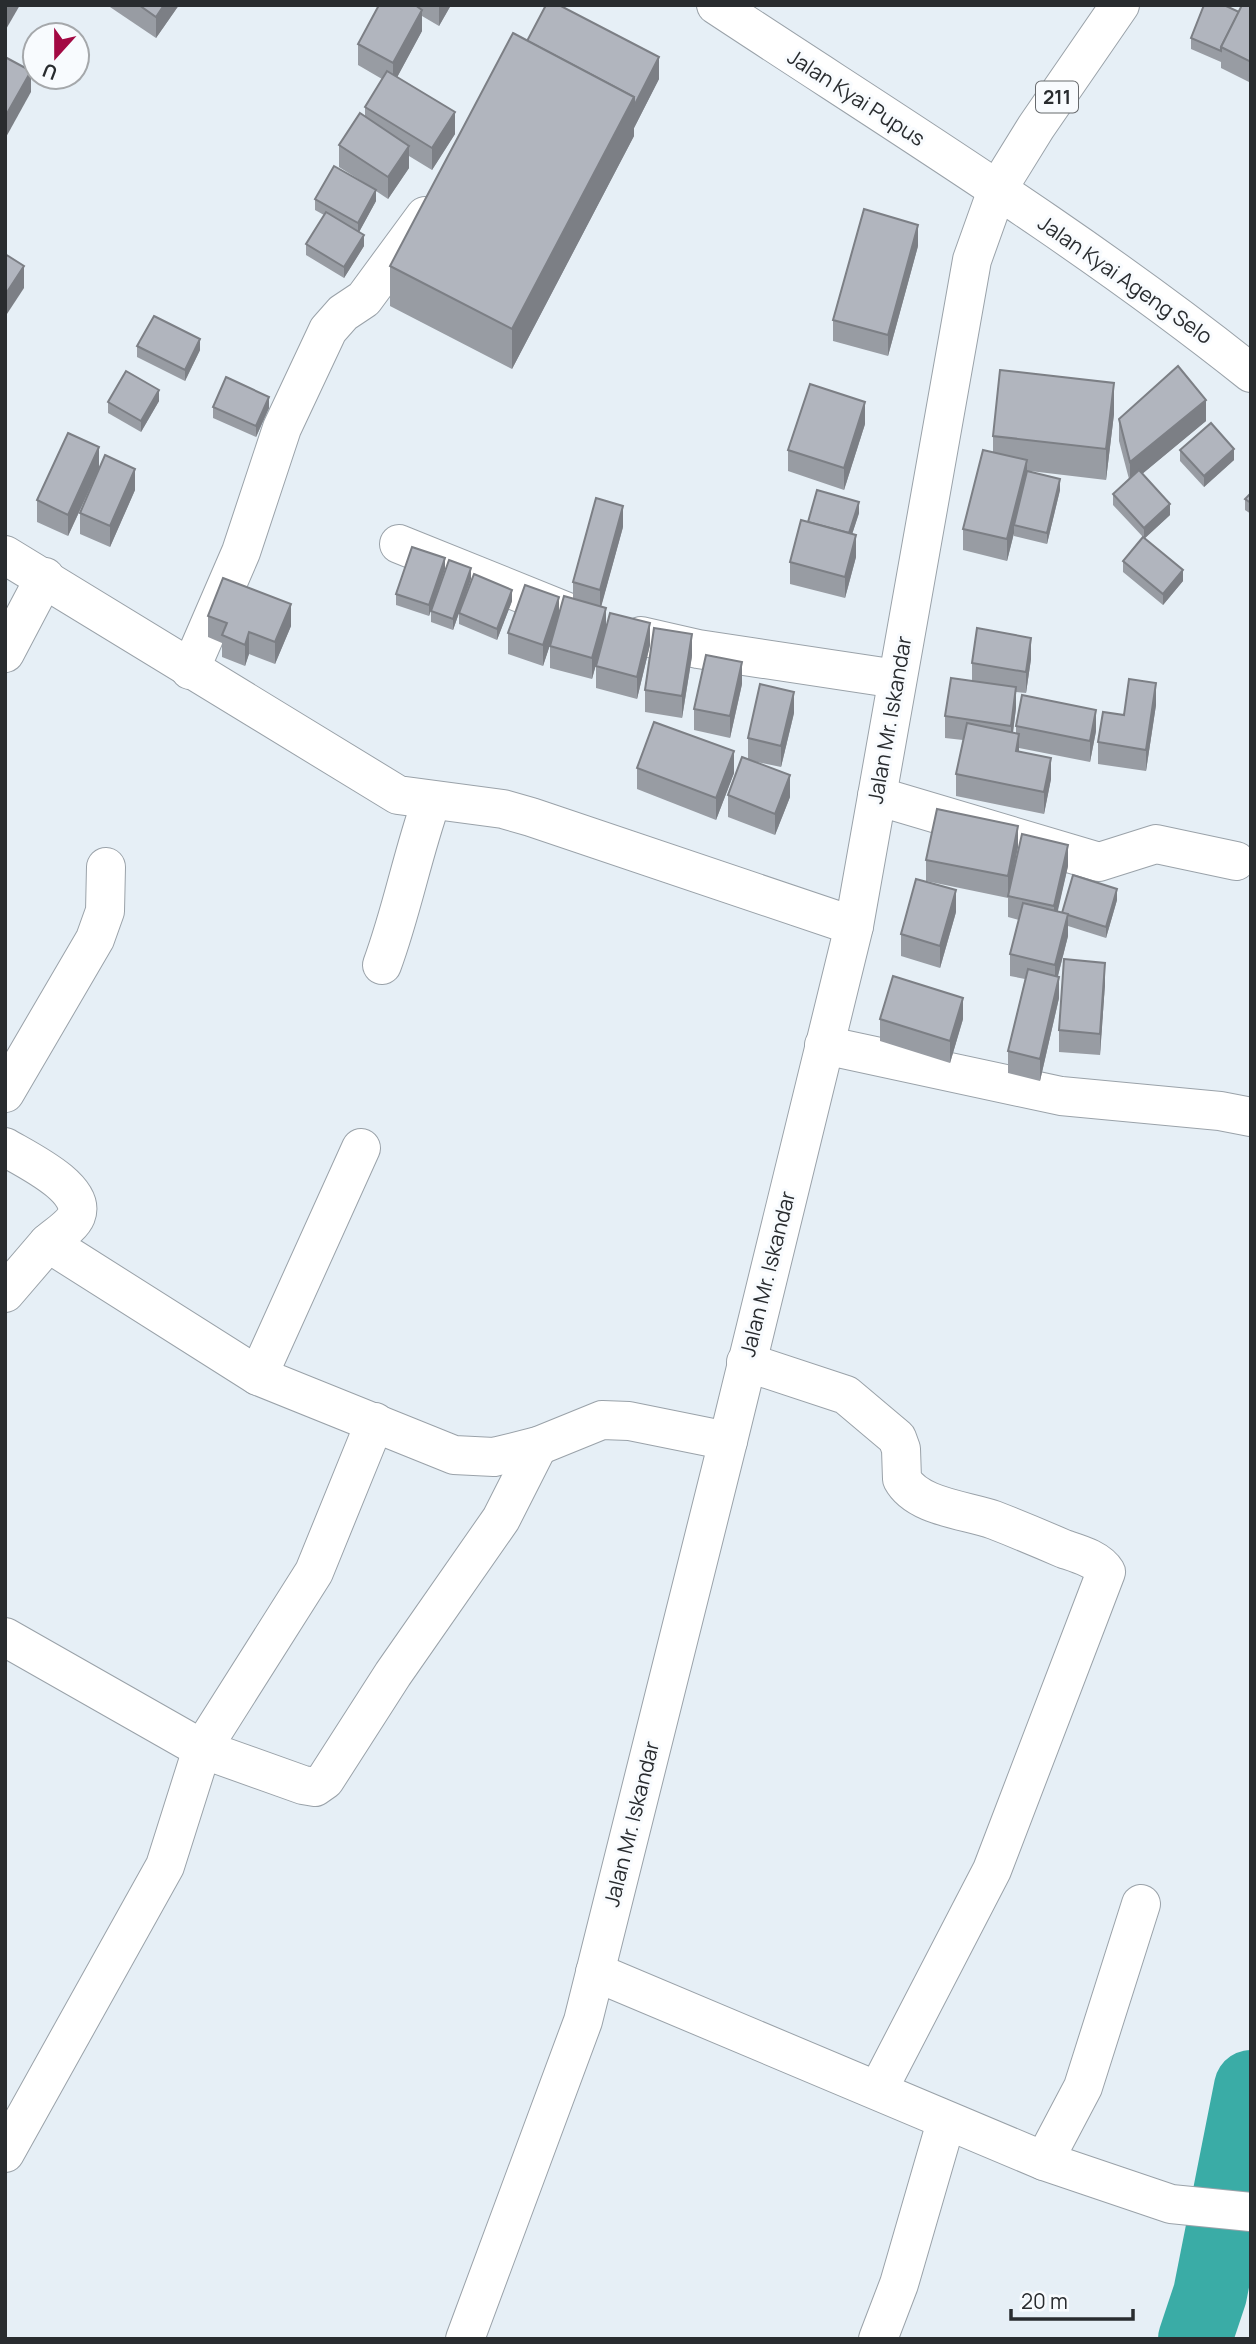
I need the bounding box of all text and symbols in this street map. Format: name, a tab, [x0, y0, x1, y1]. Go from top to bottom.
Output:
north arrow	[21, 21, 91, 91]
street label: Jalan Kyai Pupus	[782, 42, 931, 152]
text: U	[39, 57, 61, 86]
road number: 211	[1036, 82, 1078, 113]
street label: Jalan Kyai Ageng Selo	[1033, 208, 1218, 350]
street label: Jalan Mr. Iskandar	[860, 633, 918, 806]
street label: Jalan Mr. Iskandar	[733, 1188, 801, 1360]
street label: Jalan Mr. Iskandar	[597, 1738, 665, 1910]
scale bar	[1011, 2278, 1134, 2322]
text: 20 m	[1021, 2287, 1068, 2315]

